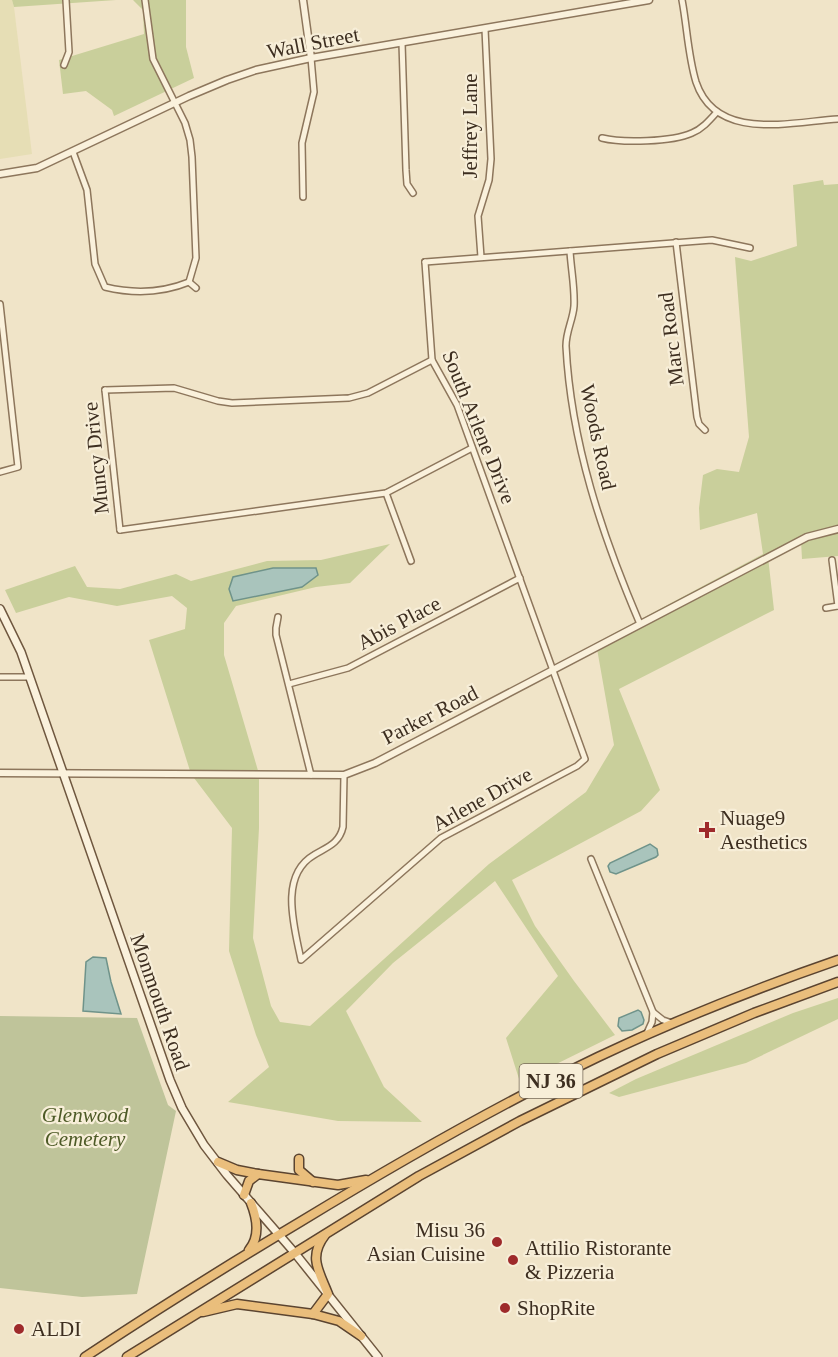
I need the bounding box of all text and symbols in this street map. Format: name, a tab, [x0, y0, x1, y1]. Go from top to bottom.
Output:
street label: Wall Street	[265, 22, 361, 64]
street label: Jeffrey Lane	[458, 73, 482, 179]
street label: Marc Road	[653, 290, 689, 387]
street label: South Arlene Drive	[437, 347, 521, 507]
street label: Woods Road	[575, 382, 621, 493]
street label: Muncy Drive	[78, 401, 114, 515]
street label: Abis Place	[353, 591, 445, 655]
street label: Parker Road	[378, 680, 482, 749]
street label: Arlene Drive	[428, 762, 536, 836]
place label: Nuage9 Aesthetics	[720, 806, 807, 854]
marker: Nuage9 Aesthetics	[698, 821, 716, 839]
street label: Monmouth Road	[125, 931, 195, 1074]
road number: NJ 36	[520, 1064, 582, 1098]
park label: Glenwood Cemetery	[42, 1103, 129, 1151]
place label: Misu 36 Asian Cuisine	[367, 1218, 485, 1266]
marker: Misu 36 Asian Cuisine	[490, 1235, 504, 1249]
place label: Attilio Ristorante & Pizzeria	[525, 1236, 671, 1284]
marker: Attilio Ristorante & Pizzeria	[506, 1253, 520, 1267]
place label: ShopRite	[517, 1296, 595, 1320]
marker: ShopRite	[498, 1301, 512, 1315]
place label: ALDI	[31, 1317, 81, 1341]
marker: ALDI	[12, 1322, 26, 1336]

